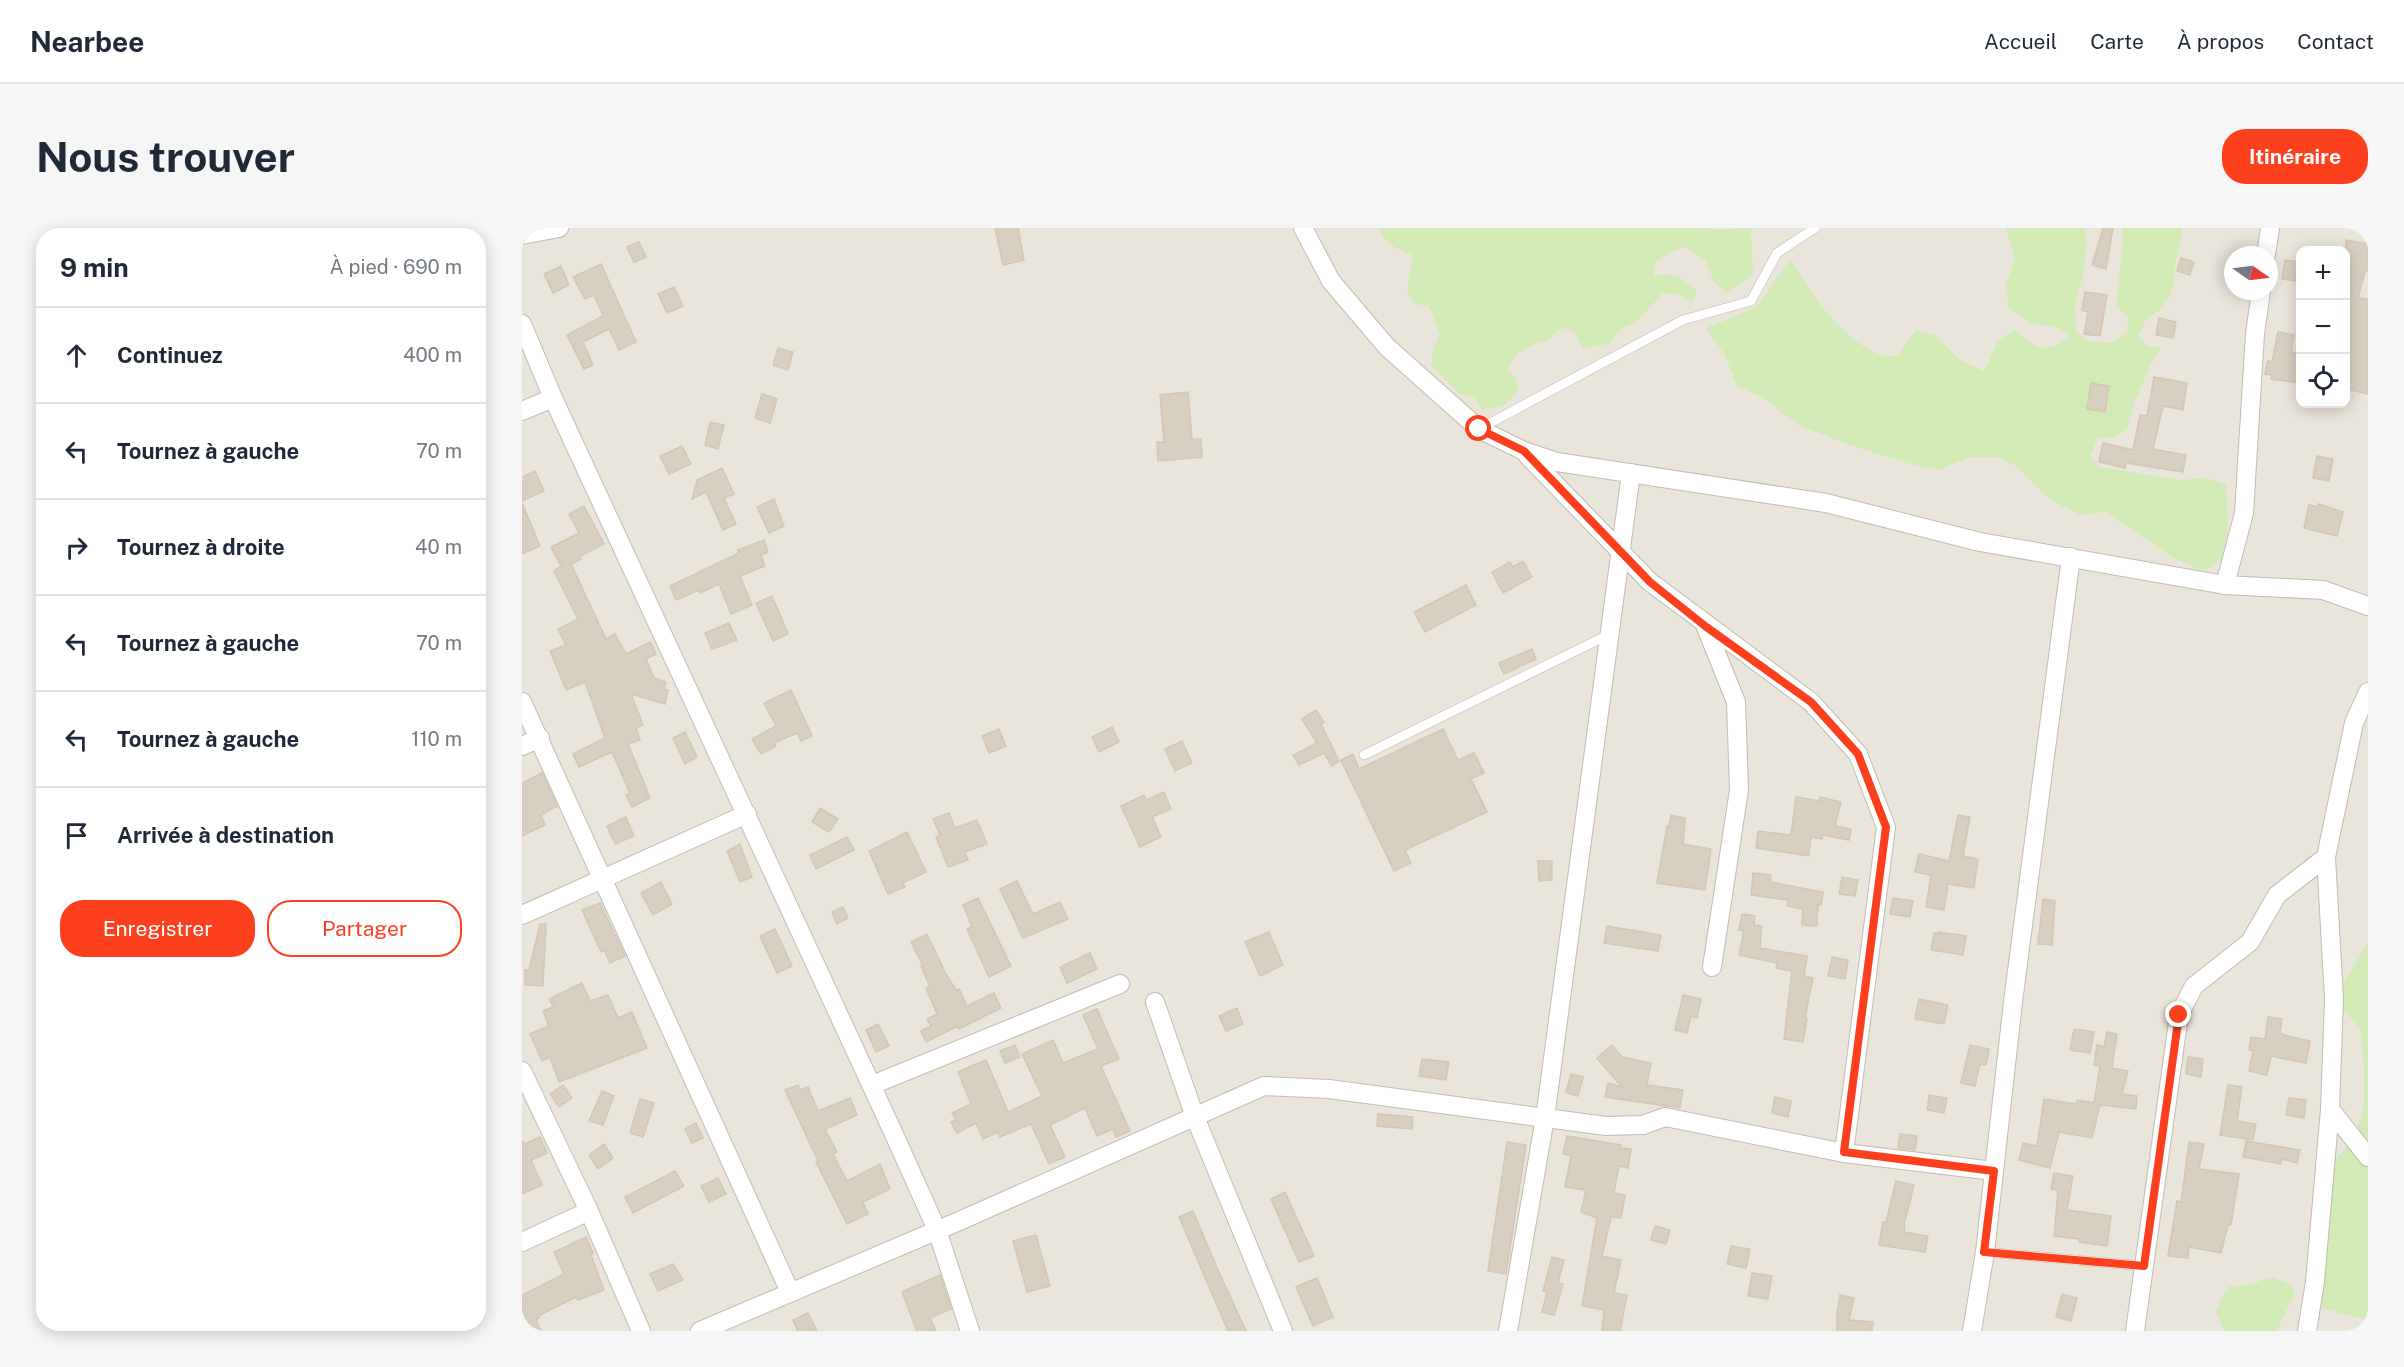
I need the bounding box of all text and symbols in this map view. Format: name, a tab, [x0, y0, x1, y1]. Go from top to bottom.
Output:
text: Nearbee	[30, 25, 144, 58]
text: Accueil	[1984, 29, 2057, 54]
text: Carte	[2090, 29, 2144, 54]
text: À propos	[2177, 29, 2264, 54]
text: Contact	[2297, 29, 2374, 54]
button: Itinéraire	[2222, 129, 2368, 184]
text: Nous trouver	[36, 132, 295, 181]
north arrow	[2224, 246, 2278, 300]
map controls	[2296, 246, 2350, 408]
button: +	[2296, 246, 2350, 300]
text: 9 min	[60, 252, 129, 283]
text: À pied · 690 m	[330, 255, 462, 279]
button: −	[2296, 300, 2350, 354]
icon: ahead	[60, 339, 93, 372]
text: Continuez	[117, 342, 223, 368]
text: 400 m	[403, 343, 462, 367]
button: locate	[2296, 354, 2350, 408]
route start	[1465, 415, 1491, 441]
icon: left	[60, 435, 93, 468]
text: Tournez à gauche	[117, 438, 299, 464]
text: 70 m	[416, 439, 462, 463]
icon: right	[60, 531, 93, 564]
text: Tournez à droite	[117, 534, 285, 560]
text: 40 m	[415, 535, 462, 559]
icon: left	[60, 627, 93, 660]
text: Tournez à gauche	[117, 630, 299, 656]
text: 70 m	[416, 631, 462, 655]
icon: left	[60, 723, 93, 756]
text: Tournez à gauche	[117, 726, 299, 752]
text: 110 m	[411, 727, 462, 751]
icon: arrive	[60, 819, 93, 852]
text: Arrivée à destination	[117, 822, 334, 848]
button: Enregistrer	[60, 900, 255, 957]
button: Partager	[267, 900, 462, 957]
route end	[2165, 1001, 2191, 1027]

